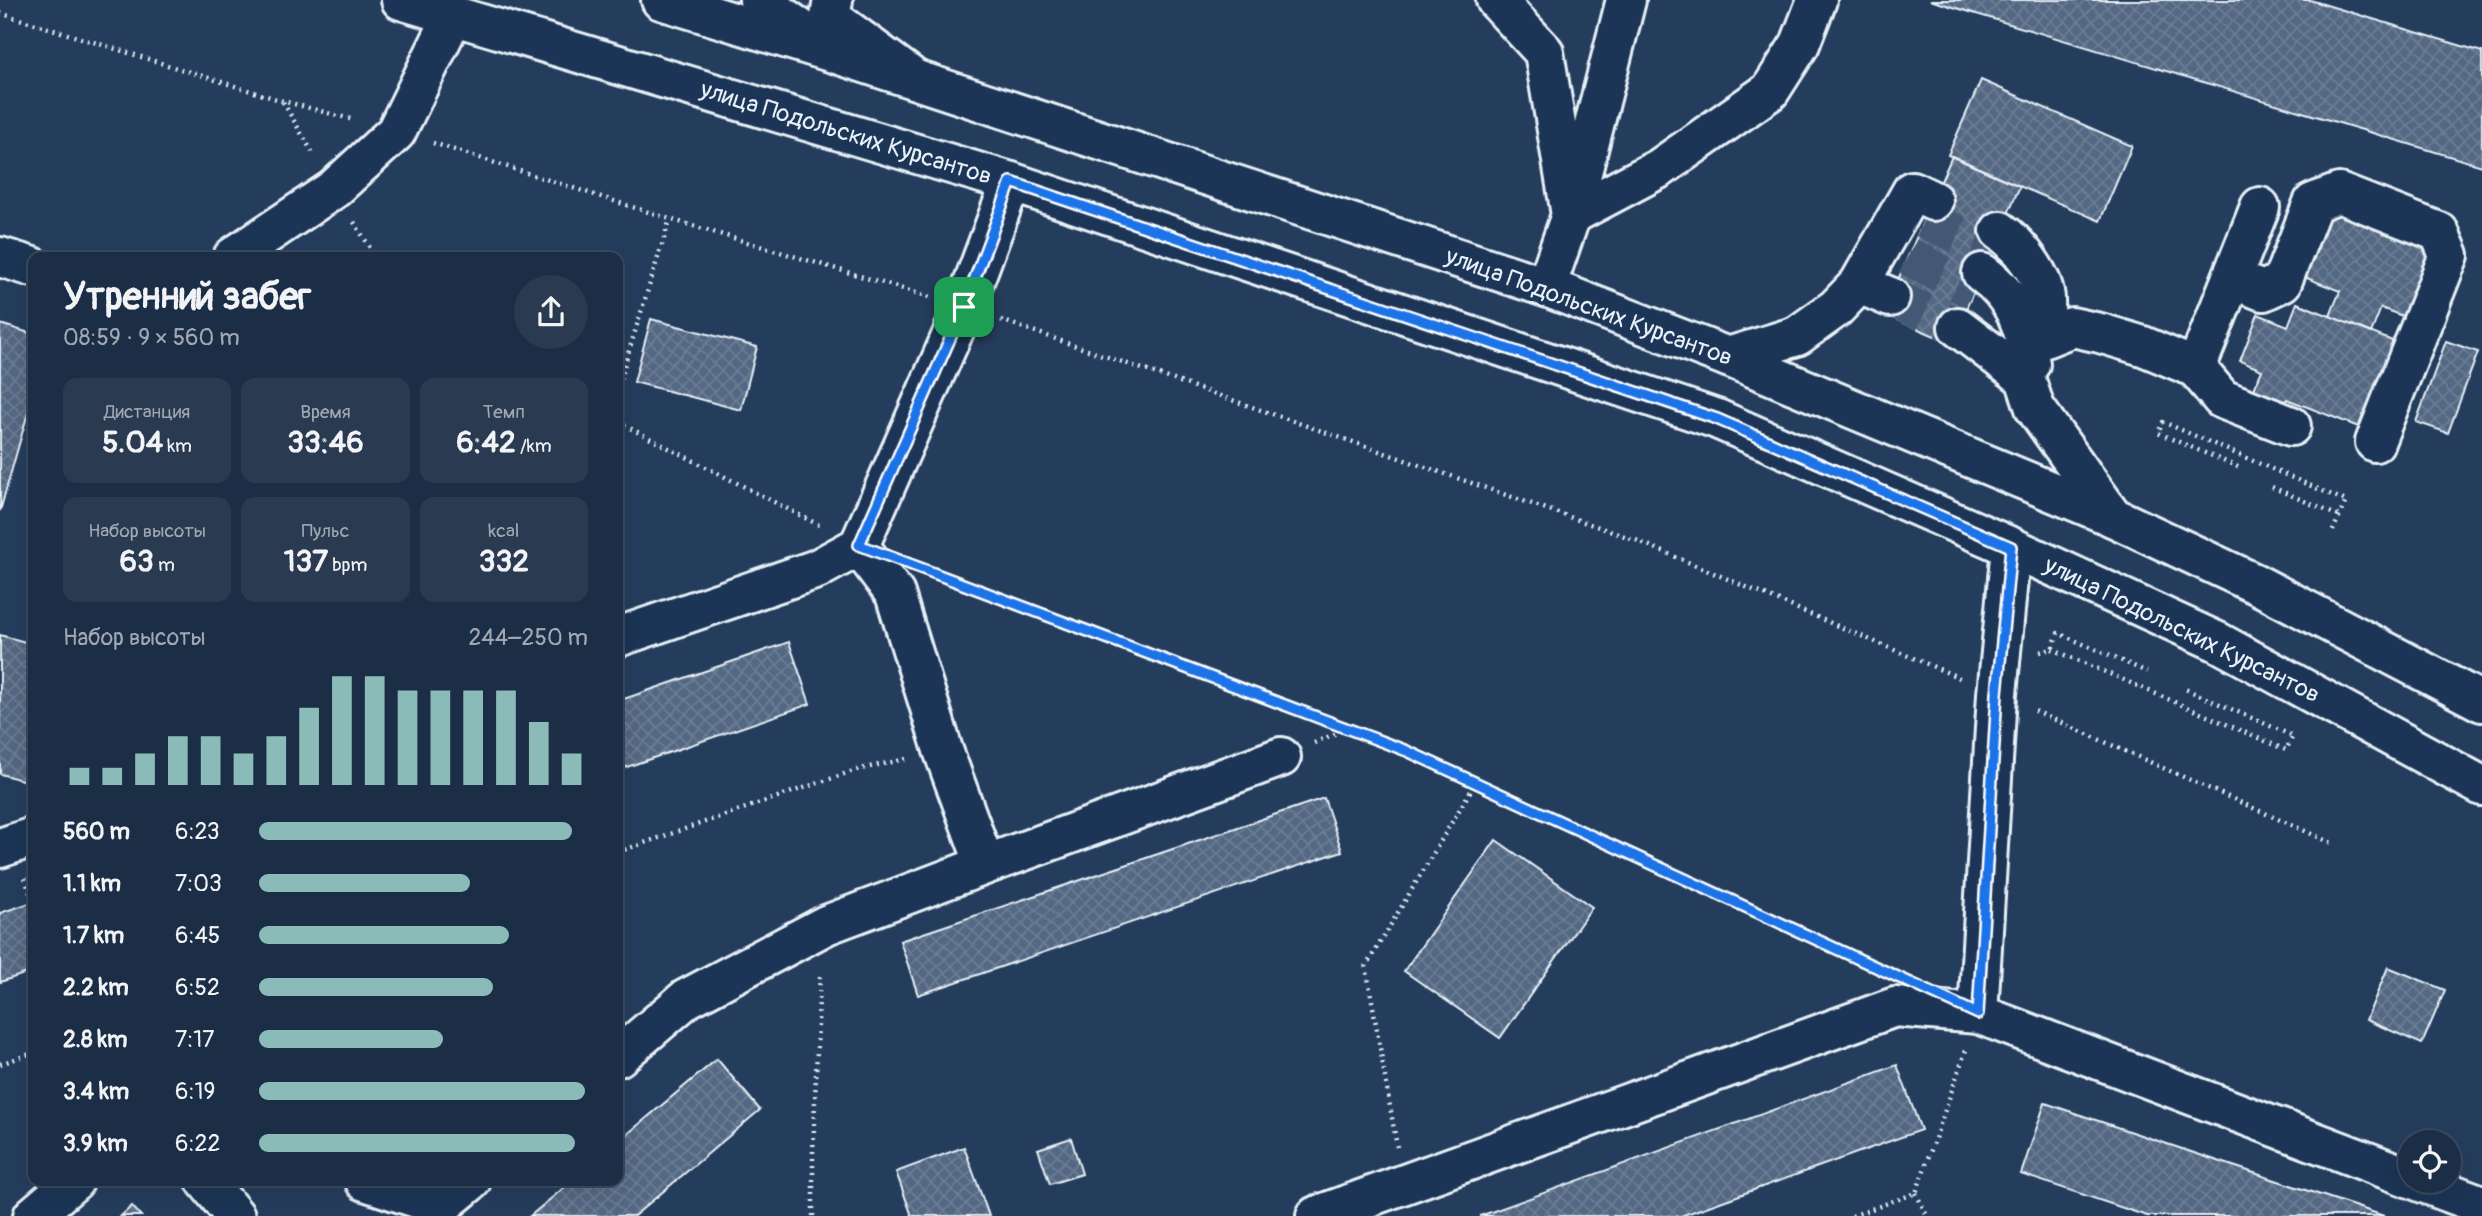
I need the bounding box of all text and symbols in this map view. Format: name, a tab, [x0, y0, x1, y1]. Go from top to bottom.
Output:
street label: улица Подольских Курсантов	[696, 75, 995, 191]
street label: улица Подольских Курсантов	[1441, 241, 1736, 372]
text: Утренний забег	[63, 273, 311, 321]
button: share	[514, 275, 588, 349]
pin	[934, 277, 994, 337]
icon: arrive	[945, 288, 983, 326]
text: 08:59 · 9 × 560 m	[63, 323, 240, 352]
text: Дистанция	[104, 400, 190, 424]
text: Время	[300, 400, 351, 424]
text: Темп	[483, 400, 525, 424]
text: 5.04	[102, 424, 163, 461]
text: 33:46	[287, 424, 364, 461]
text: 6:42	[456, 424, 516, 461]
text: km	[163, 434, 192, 458]
text: /km	[516, 434, 552, 458]
text: Набор высоты	[88, 519, 206, 543]
text: Пульс	[302, 519, 349, 543]
text: kcal	[488, 519, 519, 543]
text: 63	[120, 543, 154, 580]
text: 137	[284, 543, 328, 580]
text: 332	[479, 543, 529, 580]
street label: улица Подольских Курсантов	[2039, 550, 2325, 709]
text: m	[154, 553, 175, 577]
text: bpm	[328, 553, 367, 577]
text: Набор высоты	[63, 623, 205, 652]
text: 244–250 m	[468, 623, 588, 652]
text: 560 m	[63, 817, 130, 846]
text: 6:23	[175, 817, 220, 846]
text: 1.1 km	[63, 869, 121, 898]
text: 7:03	[175, 869, 222, 898]
text: 1.7 km	[63, 921, 124, 950]
text: 6:45	[175, 921, 220, 950]
text: 2.2 km	[63, 973, 129, 1002]
text: 6:52	[175, 973, 220, 1002]
text: 2.8 km	[63, 1025, 128, 1054]
text: 7:17	[175, 1025, 214, 1054]
text: 3.4 km	[63, 1077, 129, 1106]
text: 6:19	[175, 1077, 215, 1106]
text: 3.9 km	[63, 1129, 128, 1158]
text: 6:22	[175, 1129, 220, 1158]
map controls	[2398, 1130, 2461, 1193]
button: locate	[2398, 1130, 2461, 1193]

